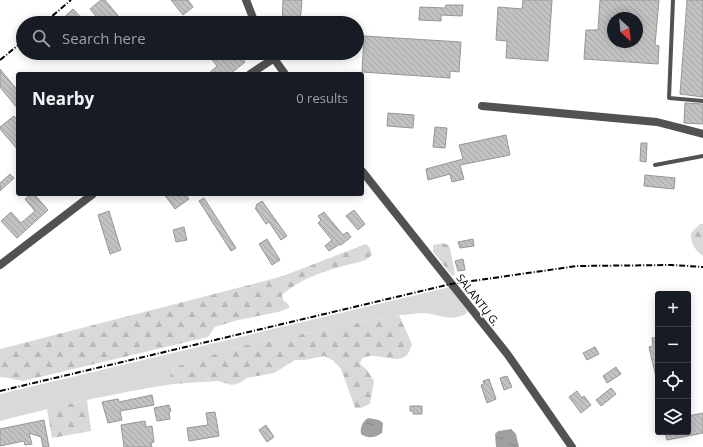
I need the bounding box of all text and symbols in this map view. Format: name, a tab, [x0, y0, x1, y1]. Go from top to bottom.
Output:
north arrow	[607, 12, 643, 48]
search box	[16, 16, 364, 60]
icon: search	[30, 27, 52, 49]
text: Search here	[62, 28, 146, 48]
text: Nearby	[32, 87, 94, 110]
text: 0 results	[296, 89, 348, 107]
street label: SALANTŲ G.	[453, 271, 503, 329]
map controls	[655, 291, 691, 435]
button: +	[655, 291, 691, 327]
button: −	[655, 327, 691, 363]
button: locate	[655, 363, 691, 399]
button: layers	[655, 399, 691, 435]

